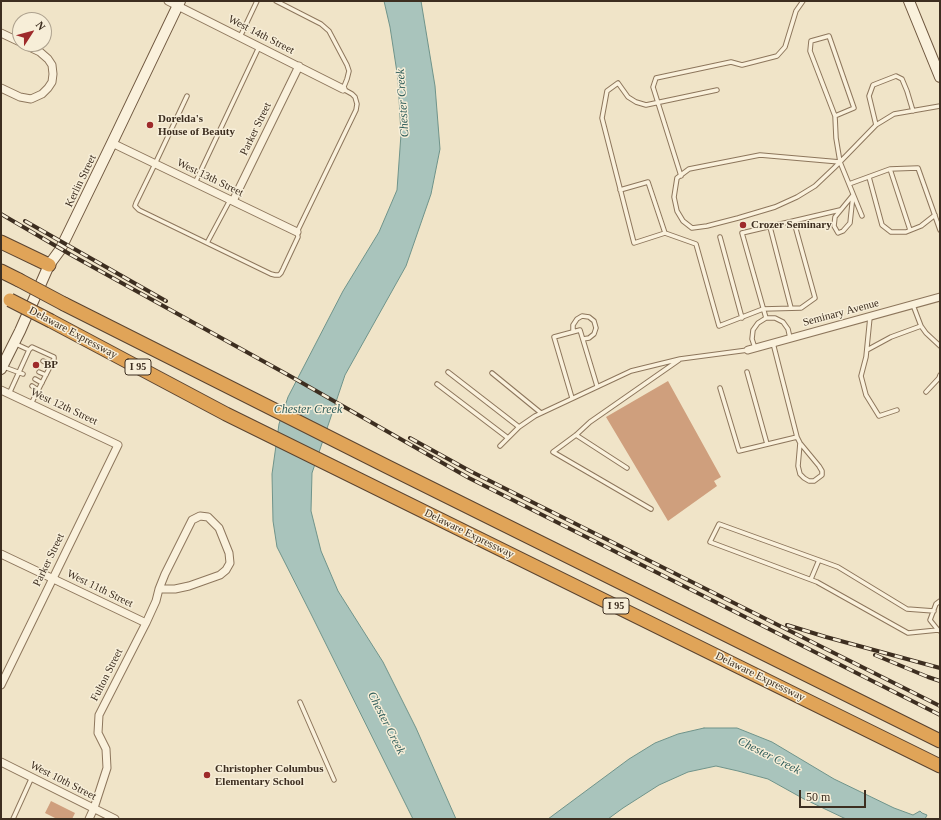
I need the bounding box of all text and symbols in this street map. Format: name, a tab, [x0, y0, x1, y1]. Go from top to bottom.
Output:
north arrow	[12, 12, 52, 52]
street label: West 14th Street	[226, 13, 296, 57]
text: N	[34, 19, 48, 32]
water label: Chester Creek	[393, 68, 413, 138]
street label: Parker Street	[238, 100, 274, 158]
place label: Dorelda's House of Beauty	[158, 112, 235, 138]
marker: Dorelda's House of Beauty	[145, 120, 155, 130]
street label: Kerlin Street	[63, 153, 99, 209]
street label: West 13th Street	[175, 156, 245, 200]
place label: Crozer Seminary	[751, 218, 832, 232]
marker: Crozer Seminary	[738, 220, 748, 230]
street label: Seminary Avenue	[801, 296, 881, 330]
street label: Delaware Expressway	[27, 304, 119, 362]
place label: BP	[44, 358, 58, 372]
road number: I 95	[125, 359, 151, 375]
marker: BP	[31, 360, 41, 370]
street label: West 12th Street	[28, 386, 100, 428]
water label: Chester Creek	[274, 403, 342, 417]
street label: Delaware Expressway	[422, 507, 516, 561]
street label: Parker Street	[31, 531, 67, 589]
street label: West 11th Street	[65, 567, 135, 611]
road number: I 95	[603, 598, 629, 614]
street label: Fulton Street	[88, 647, 126, 703]
street label: Delaware Expressway	[713, 650, 807, 704]
water label: Chester Creek	[364, 689, 408, 757]
water label: Chester Creek	[735, 734, 803, 778]
street label: West 10th Street	[28, 759, 98, 803]
place label: Christopher Columbus Elementary School	[215, 762, 323, 788]
marker: Christopher Columbus Elementary School	[202, 770, 212, 780]
scale bar	[801, 782, 868, 808]
text: 50 m	[806, 790, 830, 804]

